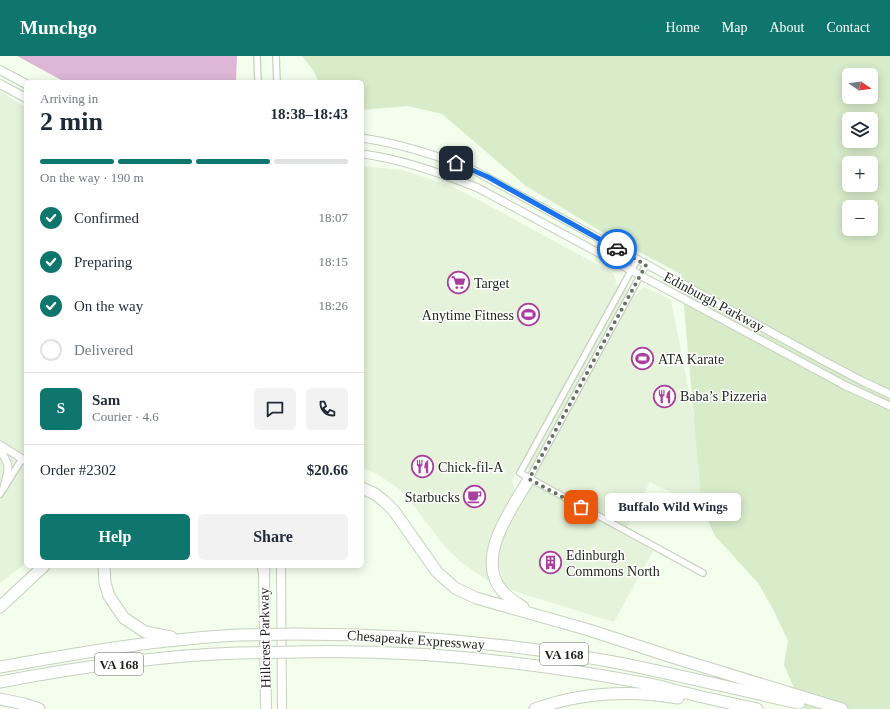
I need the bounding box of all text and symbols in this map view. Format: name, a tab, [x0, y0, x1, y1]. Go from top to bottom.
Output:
text: Munchgo	[20, 17, 97, 38]
text: Home	[666, 20, 700, 35]
text: Map	[722, 20, 747, 35]
text: About	[769, 20, 804, 35]
text: Contact	[826, 20, 870, 35]
north arrow	[842, 68, 878, 104]
map controls	[842, 68, 878, 236]
text: Arriving in	[40, 91, 98, 106]
text: 18:38–18:43	[271, 106, 348, 122]
text: 2 min	[40, 107, 103, 136]
button: layers	[842, 112, 878, 148]
pin	[439, 146, 473, 180]
icon: home	[445, 152, 467, 174]
button: +	[842, 156, 878, 192]
text: On the way · 190 m	[40, 170, 144, 185]
button: −	[842, 200, 878, 236]
icon: check	[40, 207, 62, 229]
text: Confirmed	[74, 210, 139, 226]
text: 18:07	[318, 210, 348, 225]
courier	[597, 229, 637, 269]
icon: car	[606, 238, 628, 260]
icon: check	[40, 251, 62, 273]
text: Preparing	[74, 254, 132, 270]
text: 18:15	[318, 254, 348, 269]
street label: Edinburgh Parkway	[661, 269, 767, 335]
supermarket icon: Target	[446, 270, 472, 296]
place label: Target	[474, 276, 509, 291]
icon: check	[40, 295, 62, 317]
text: On the way	[74, 298, 143, 314]
text: 18:26	[318, 298, 348, 313]
sports icon: Anytime Fitness	[516, 302, 542, 328]
place label: Anytime Fitness	[422, 308, 514, 323]
text: Delivered	[74, 342, 133, 358]
sports icon: ATA Karate	[629, 346, 655, 372]
place label: ATA Karate	[658, 352, 724, 367]
restaurant icon: Baba’s Pizzeria	[651, 383, 677, 409]
button: chat	[254, 388, 296, 430]
button: phone	[306, 388, 348, 430]
place label: Baba’s Pizzeria	[680, 389, 767, 404]
text: Sam	[92, 392, 120, 408]
text: S	[57, 400, 65, 416]
text: Courier · 4.6	[92, 409, 159, 424]
restaurant icon: Chick-fil-A	[409, 454, 435, 480]
place label: Chick-fil-A	[438, 460, 504, 475]
text: Order #2302	[40, 462, 116, 478]
text: $20.66	[307, 462, 348, 478]
cafe icon: Starbucks	[462, 484, 488, 510]
place label: Starbucks	[405, 490, 460, 505]
pin	[564, 490, 598, 524]
callout: Buffalo Wild Wings	[605, 493, 741, 521]
icon: bag	[570, 496, 592, 518]
text: Buffalo Wild Wings	[618, 499, 728, 514]
button: Help	[40, 514, 190, 560]
button: Share	[198, 514, 348, 560]
place label: Edinburgh Commons North	[566, 548, 660, 579]
building icon: Edinburgh Commons North	[538, 550, 564, 576]
street label: Hillcrest Parkway	[257, 588, 273, 688]
street label: Chesapeake Expressway	[347, 628, 485, 652]
road number: VA 168	[540, 643, 588, 665]
road number: VA 168	[95, 653, 143, 675]

